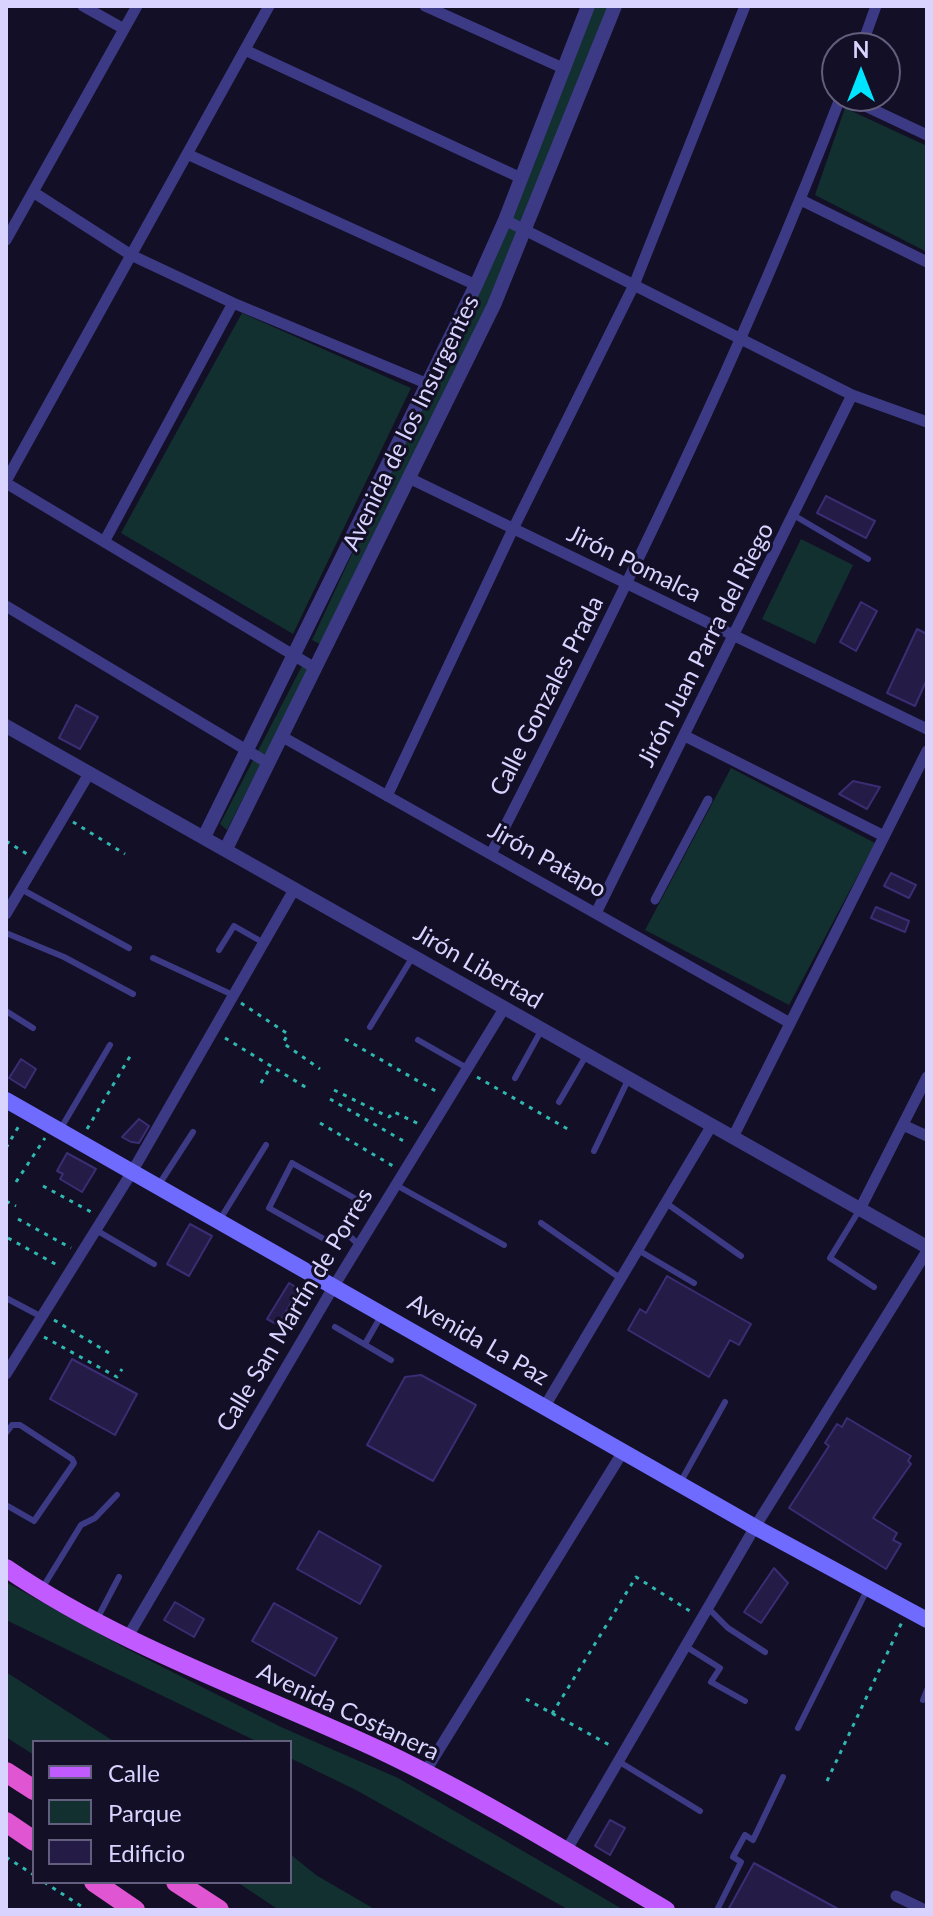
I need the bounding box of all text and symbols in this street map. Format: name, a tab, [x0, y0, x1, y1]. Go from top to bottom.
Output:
north arrow	[821, 32, 901, 112]
text: N	[853, 36, 869, 63]
street label: Avenida de los Insurgentes	[337, 291, 485, 555]
street label: Jirón Juan Parra del Riego	[632, 518, 780, 772]
street label: Jirón Pomalca	[562, 519, 706, 609]
street label: Calle Gonzales Prada	[484, 591, 610, 801]
street label: Jirón Patapo	[483, 816, 611, 904]
street label: Jirón Libertad	[408, 919, 548, 1015]
street label: Calle San Martín de Porres	[211, 1183, 379, 1437]
street label: Avenida La Paz	[402, 1288, 554, 1392]
street label: Avenida Costanera	[252, 1657, 444, 1767]
legend	[32, 1740, 292, 1884]
text: Calle	[108, 1758, 160, 1787]
text: Parque	[108, 1798, 182, 1827]
text: Edificio	[108, 1838, 185, 1867]

